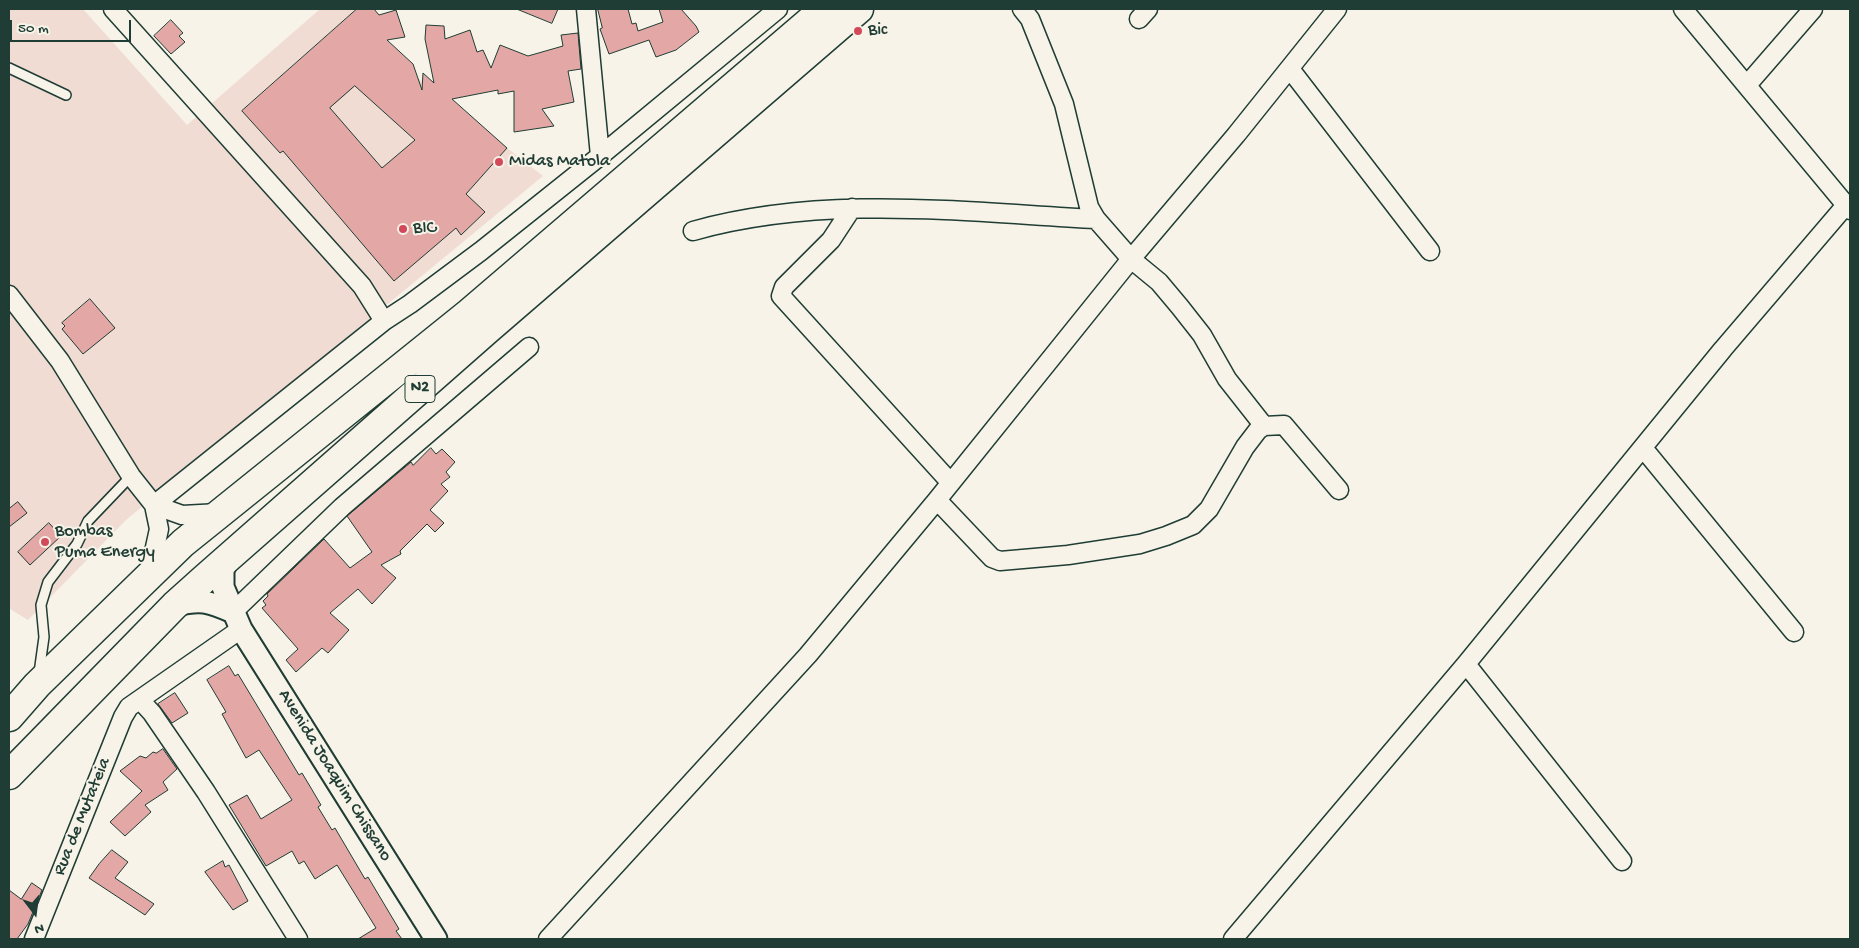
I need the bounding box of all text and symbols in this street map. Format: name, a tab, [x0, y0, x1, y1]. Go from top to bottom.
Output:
scale bar	[12, 10, 134, 42]
text: 50 m	[18, 20, 49, 38]
place label: Bic	[868, 20, 887, 42]
marker: Bic	[852, 25, 864, 37]
place label: Midas Matola	[509, 151, 610, 173]
marker: Midas Matola	[493, 156, 505, 168]
place label: BIC	[413, 218, 436, 240]
marker: BIC	[397, 223, 409, 235]
road number: N2	[405, 376, 435, 402]
place label: Bombas Puma Energy	[55, 521, 155, 564]
marker: Bombas Puma Energy	[39, 536, 51, 548]
street label: Avenida Joaquim Chissano	[272, 686, 396, 866]
street label: Rua de Mutateia	[50, 755, 116, 879]
north arrow	[10, 888, 60, 938]
text: N	[32, 919, 46, 937]

